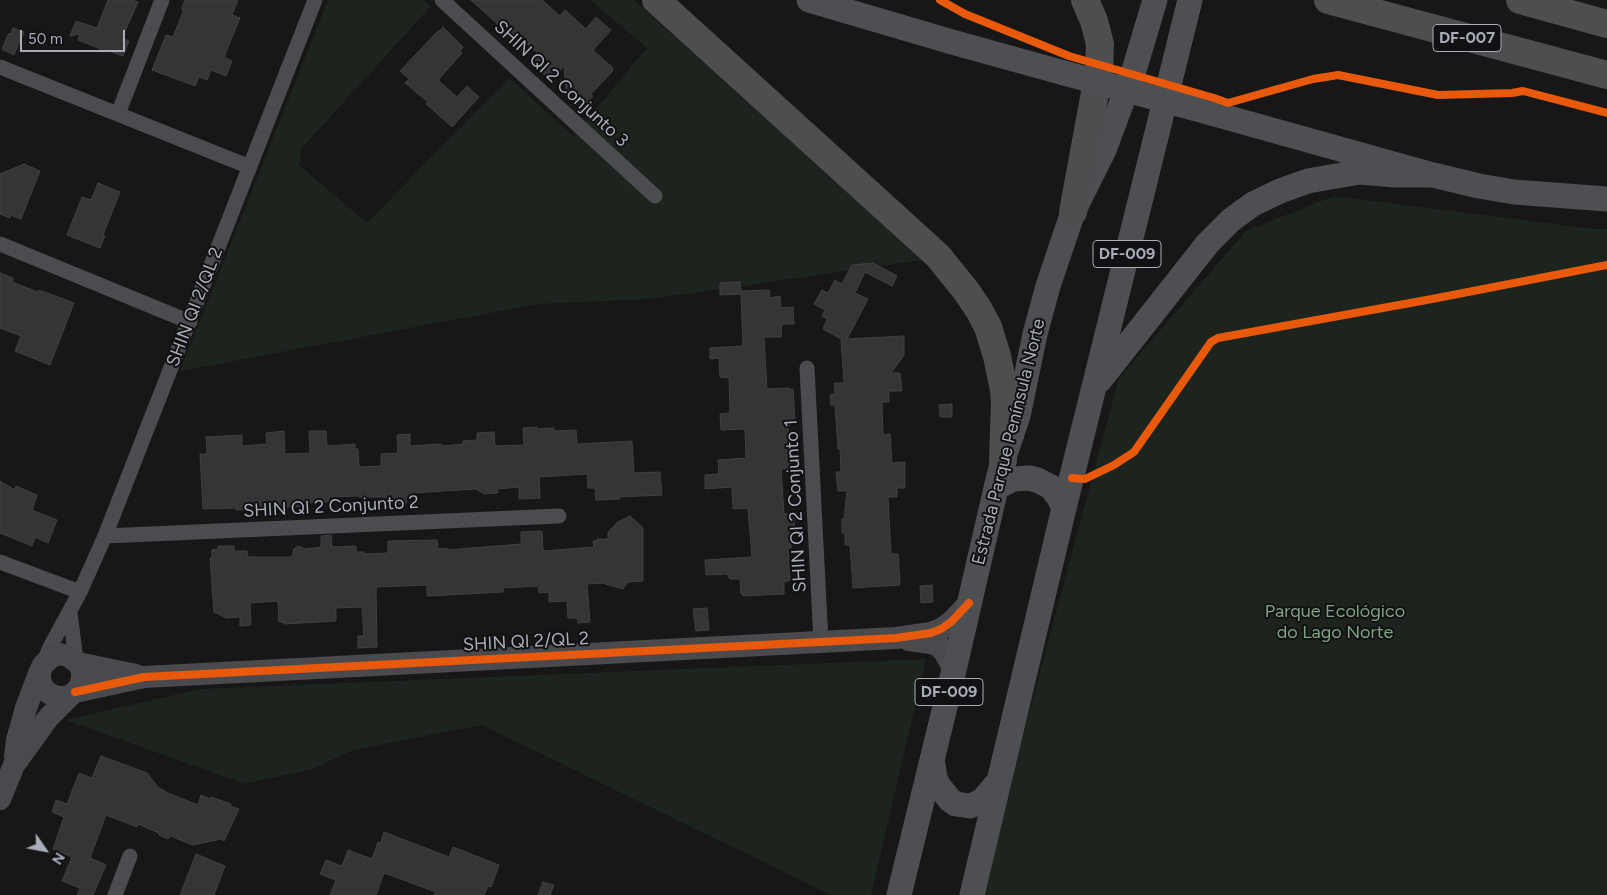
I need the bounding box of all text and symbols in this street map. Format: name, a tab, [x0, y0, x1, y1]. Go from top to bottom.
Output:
street label: SHIN QI 2 Conjunto 3	[489, 16, 633, 152]
scale bar	[22, 20, 128, 52]
road number: DF-007	[1433, 24, 1501, 52]
text: 50 m	[28, 30, 63, 48]
road number: DF-009	[1093, 240, 1161, 268]
street label: SHIN QI 2/QL 2	[162, 244, 228, 370]
street label: Estrada Parque Península Norte	[968, 317, 1050, 567]
street label: SHIN QI 2 Conjunto 1	[781, 419, 811, 593]
street label: SHIN QI 2 Conjunto 2	[243, 492, 419, 522]
park label: Parque Ecológico do Lago Norte	[1265, 601, 1405, 644]
street label: SHIN QI 2/QL 2	[462, 628, 590, 656]
road number: DF-009	[915, 679, 983, 706]
north arrow	[20, 825, 70, 875]
text: N	[48, 849, 68, 868]

